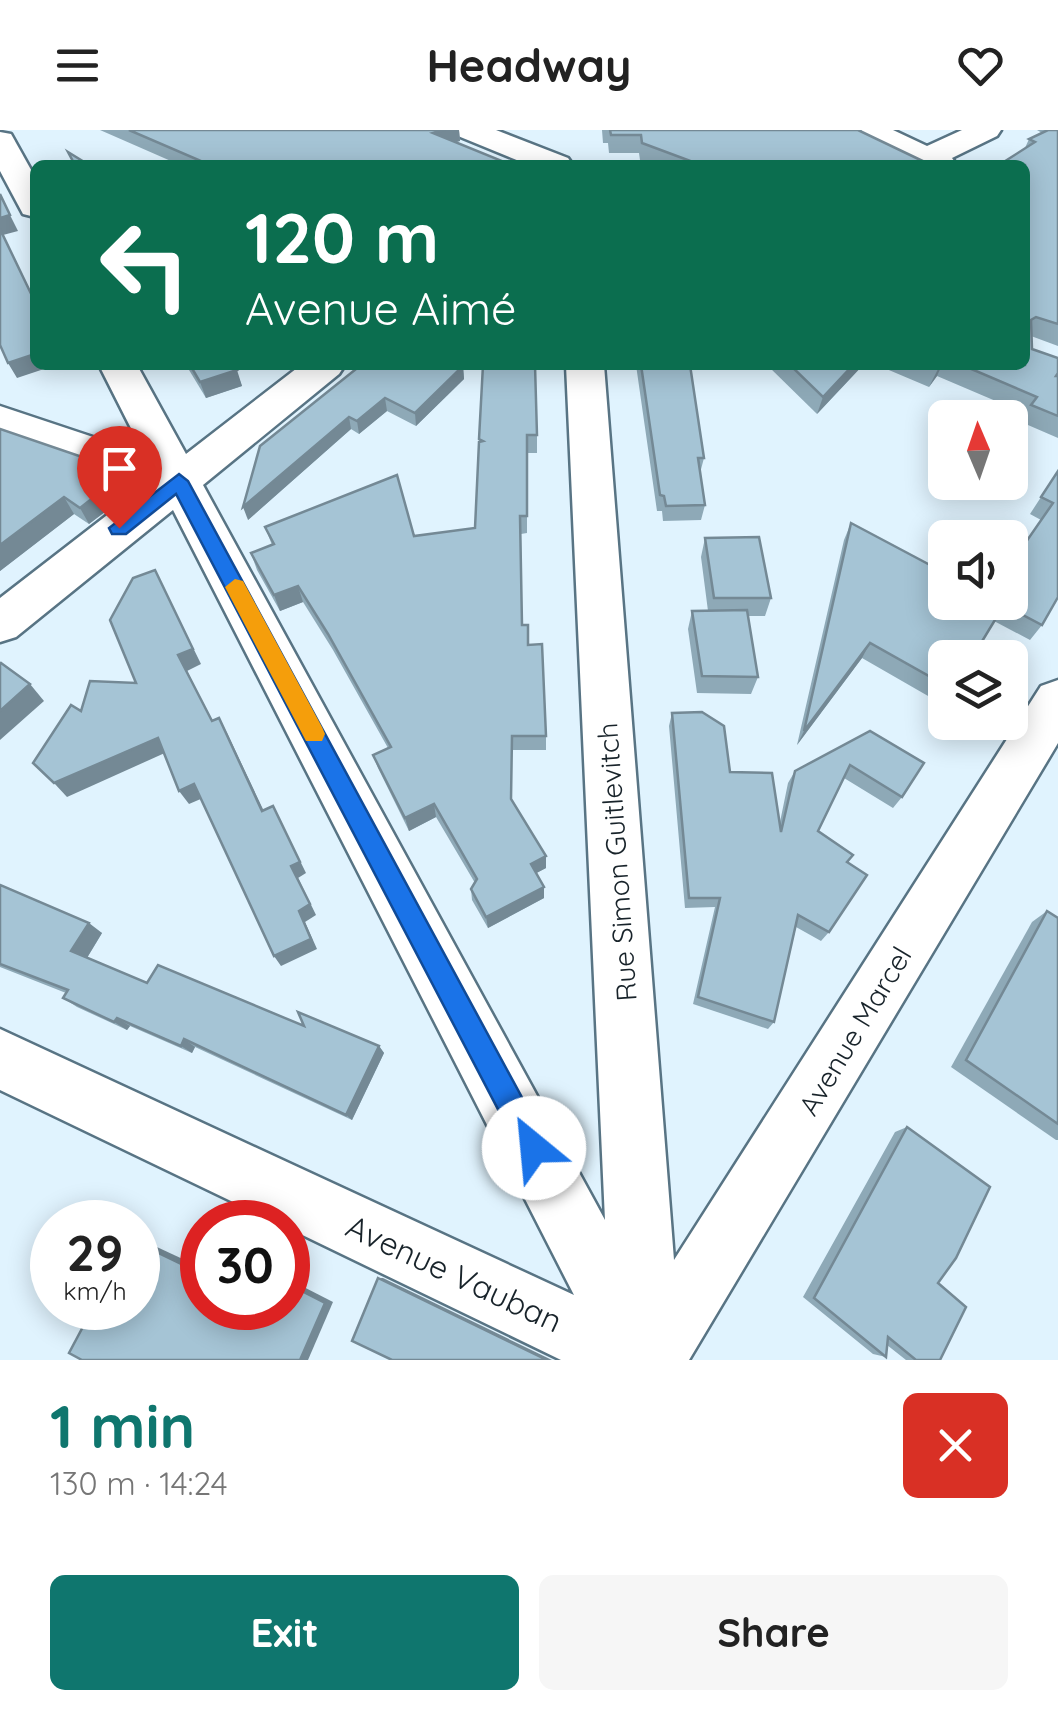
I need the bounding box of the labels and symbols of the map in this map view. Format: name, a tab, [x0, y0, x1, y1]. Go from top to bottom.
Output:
north arrow	[928, 400, 1028, 500]
pin	[77, 426, 162, 529]
street label: Rue Simon Guitlevitch	[589, 722, 644, 1003]
street label: Avenue Marcel	[791, 940, 919, 1121]
position arrow	[482, 1096, 586, 1200]
speed limit sign: 30	[180, 1200, 310, 1330]
street label: Avenue Vauban	[340, 1206, 569, 1341]

